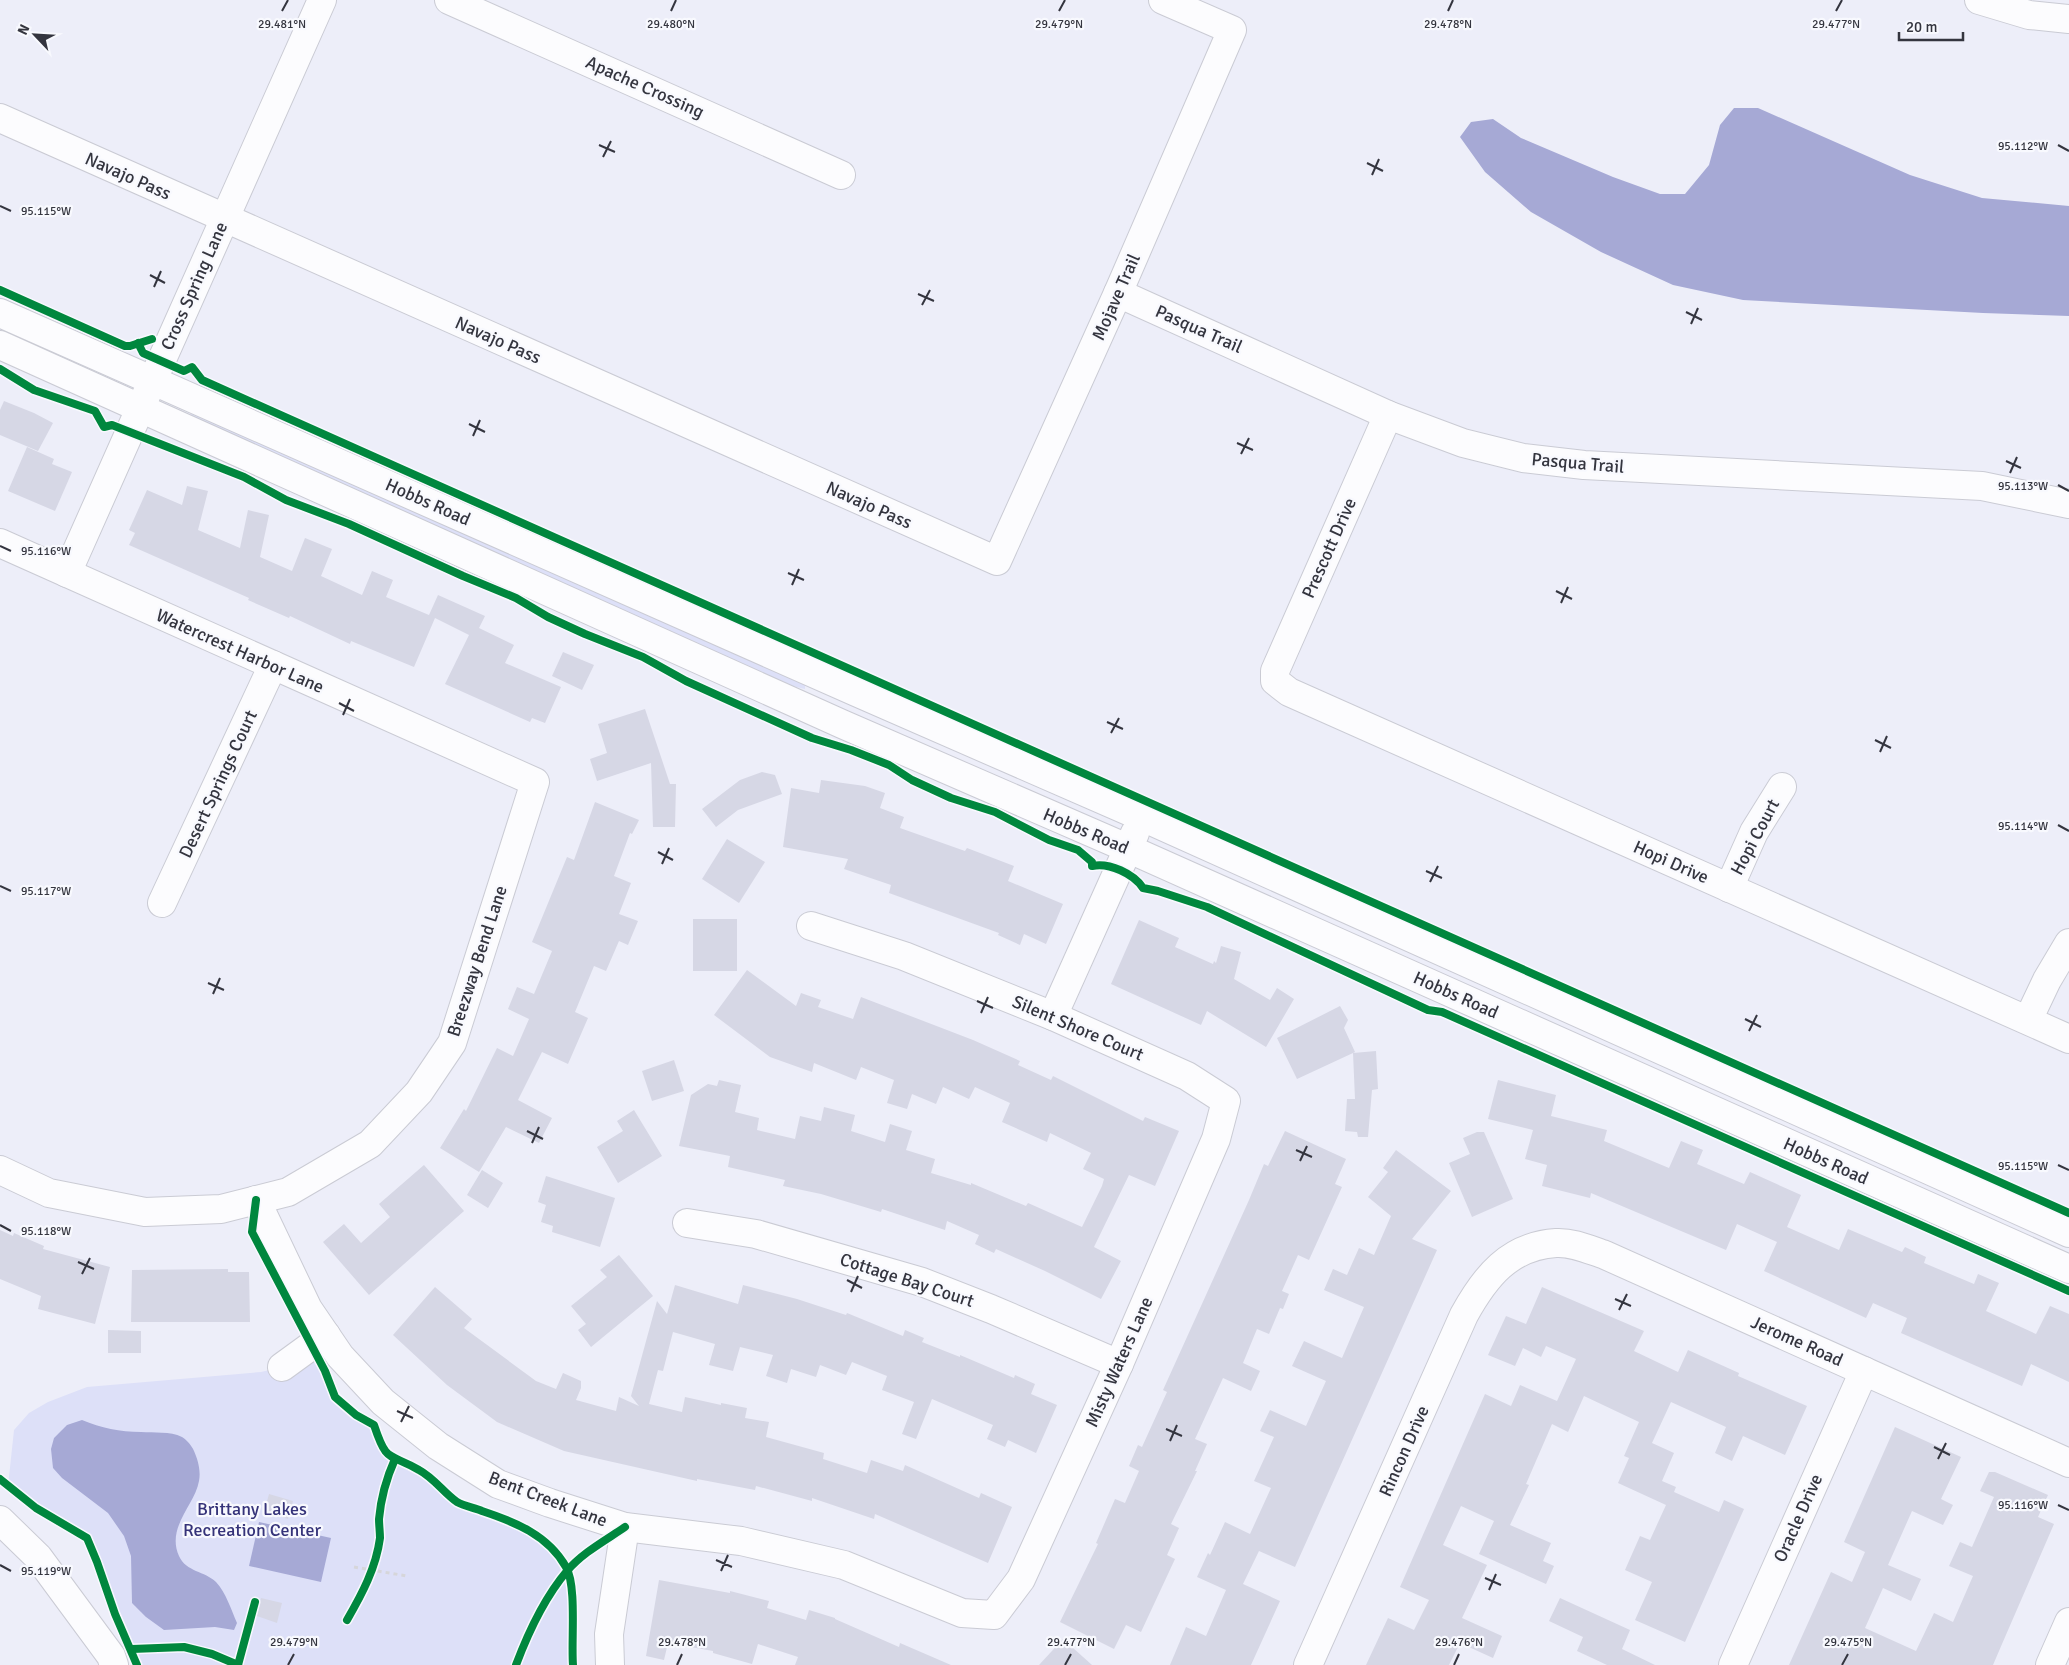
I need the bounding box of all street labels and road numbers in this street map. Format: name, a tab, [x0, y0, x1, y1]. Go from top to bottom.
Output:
street label: Apache Crossing	[582, 51, 708, 123]
street label: Navajo Pass	[82, 147, 174, 205]
street label: Cross Spring Lane	[156, 218, 232, 354]
street label: Mojave Trail	[1087, 250, 1145, 344]
street label: Pasqua Trail	[1152, 300, 1246, 358]
street label: Navajo Pass	[452, 311, 544, 369]
street label: Pasqua Trail	[1531, 448, 1625, 478]
street label: Hobbs Road	[382, 473, 474, 531]
street label: Navajo Pass	[823, 476, 915, 534]
street label: Prescott Drive	[1297, 494, 1361, 602]
street label: Watercrest Harbor Lane	[153, 604, 327, 698]
street label: Desert Springs Court	[174, 707, 262, 861]
street label: Hopi Court	[1726, 795, 1784, 879]
street label: Hobbs Road	[1040, 803, 1132, 859]
street label: Hopi Drive	[1630, 836, 1712, 888]
street label: Breezway Bend Lane	[442, 883, 512, 1039]
street label: Hobbs Road	[1410, 966, 1502, 1024]
street label: Silent Shore Court	[1009, 990, 1147, 1066]
street label: Hobbs Road	[1780, 1132, 1872, 1190]
street label: Cottage Bay Court	[837, 1248, 977, 1312]
street label: Misty Waters Lane	[1080, 1293, 1158, 1431]
street label: Jerome Road	[1747, 1311, 1847, 1371]
street label: Rincon Drive	[1374, 1402, 1434, 1500]
street label: Bent Creek Lane	[486, 1466, 610, 1532]
street label: Oracle Drive	[1769, 1470, 1827, 1566]

